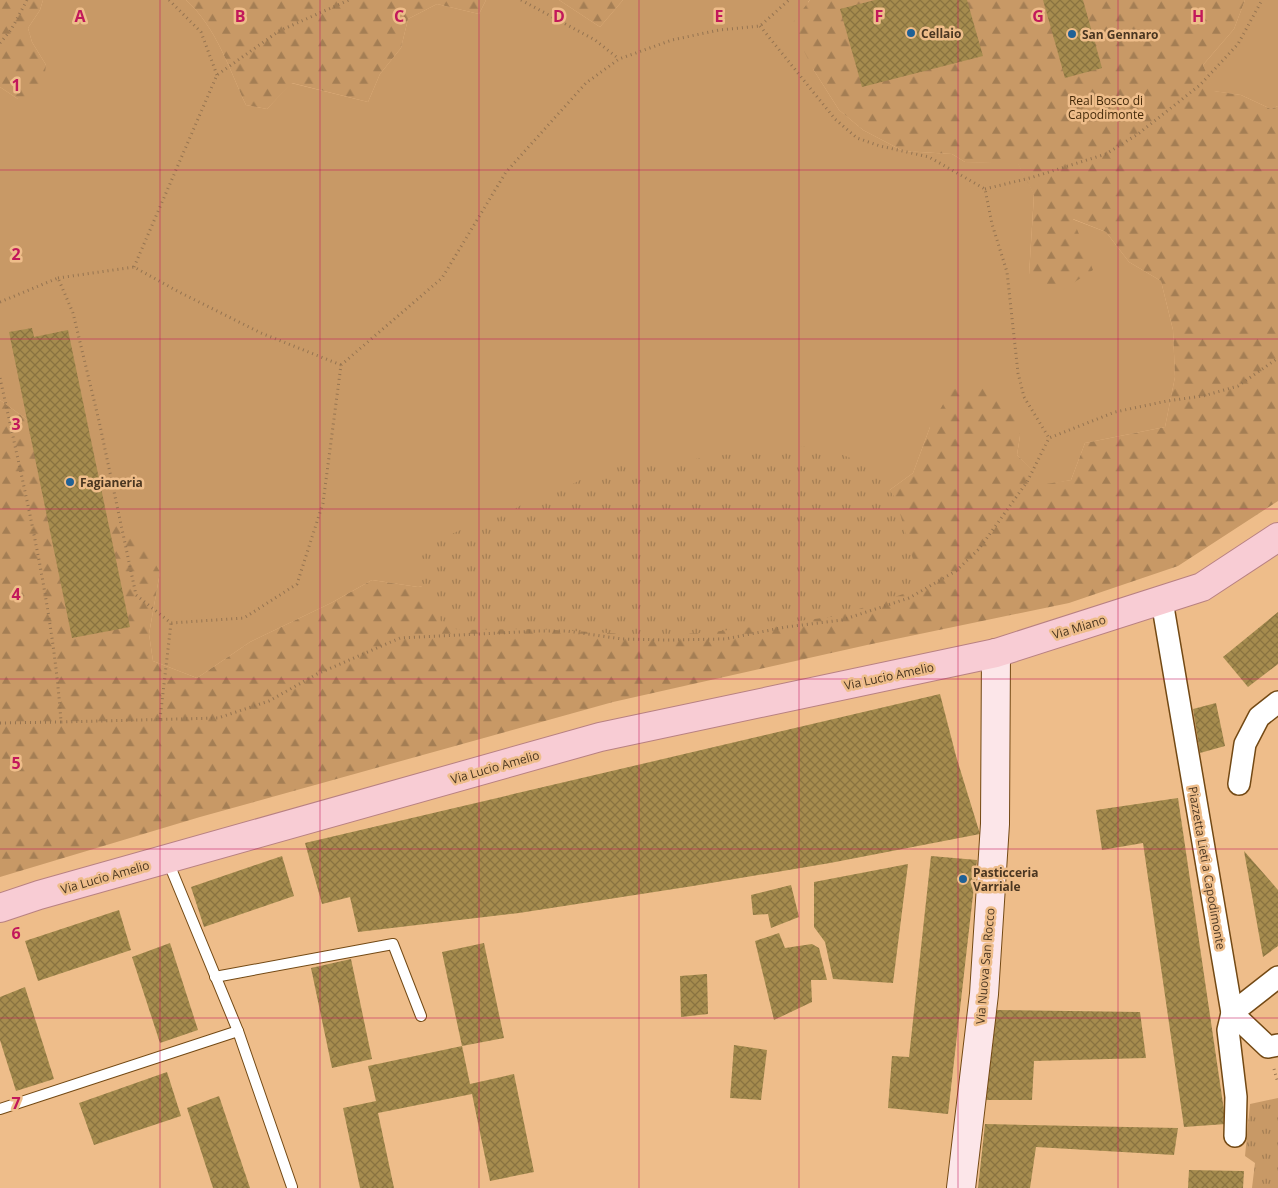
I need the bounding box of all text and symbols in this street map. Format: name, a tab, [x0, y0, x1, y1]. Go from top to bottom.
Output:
text: A	[74, 5, 86, 27]
text: B	[235, 5, 245, 27]
text: C	[394, 5, 404, 27]
text: D	[553, 5, 565, 27]
text: E	[715, 5, 724, 27]
text: F	[875, 5, 883, 27]
text: G	[1032, 5, 1044, 27]
text: H	[1192, 5, 1204, 27]
place label: Cellaio	[921, 25, 961, 42]
place label: San Gennaro	[1082, 26, 1159, 43]
marker: Cellaio	[905, 27, 917, 39]
marker: San Gennaro	[1066, 28, 1078, 40]
text: 1	[11, 74, 21, 96]
park label: Real Bosco di Capodimonte	[1068, 92, 1144, 123]
text: 2	[11, 243, 21, 265]
text: 3	[11, 413, 21, 435]
place label: Fagianeria	[80, 474, 143, 491]
marker: Fagianeria	[64, 476, 76, 488]
text: 4	[11, 583, 21, 605]
street label: Via Miano	[1050, 611, 1108, 643]
street label: Via Lucio Amelio	[843, 658, 935, 694]
street label: Via Lucio Amelio	[449, 746, 541, 788]
text: 5	[11, 752, 21, 774]
street label: Piazzetta Lieti a Capodimonte	[1184, 785, 1230, 951]
street label: Via Lucio Amelio	[59, 856, 151, 898]
place label: Pasticceria Varriale	[973, 864, 1038, 895]
marker: Pasticceria Varriale	[957, 873, 969, 885]
street label: Via Nuova San Rocco	[971, 907, 999, 1025]
text: 6	[11, 922, 21, 944]
text: 7	[11, 1092, 21, 1114]

